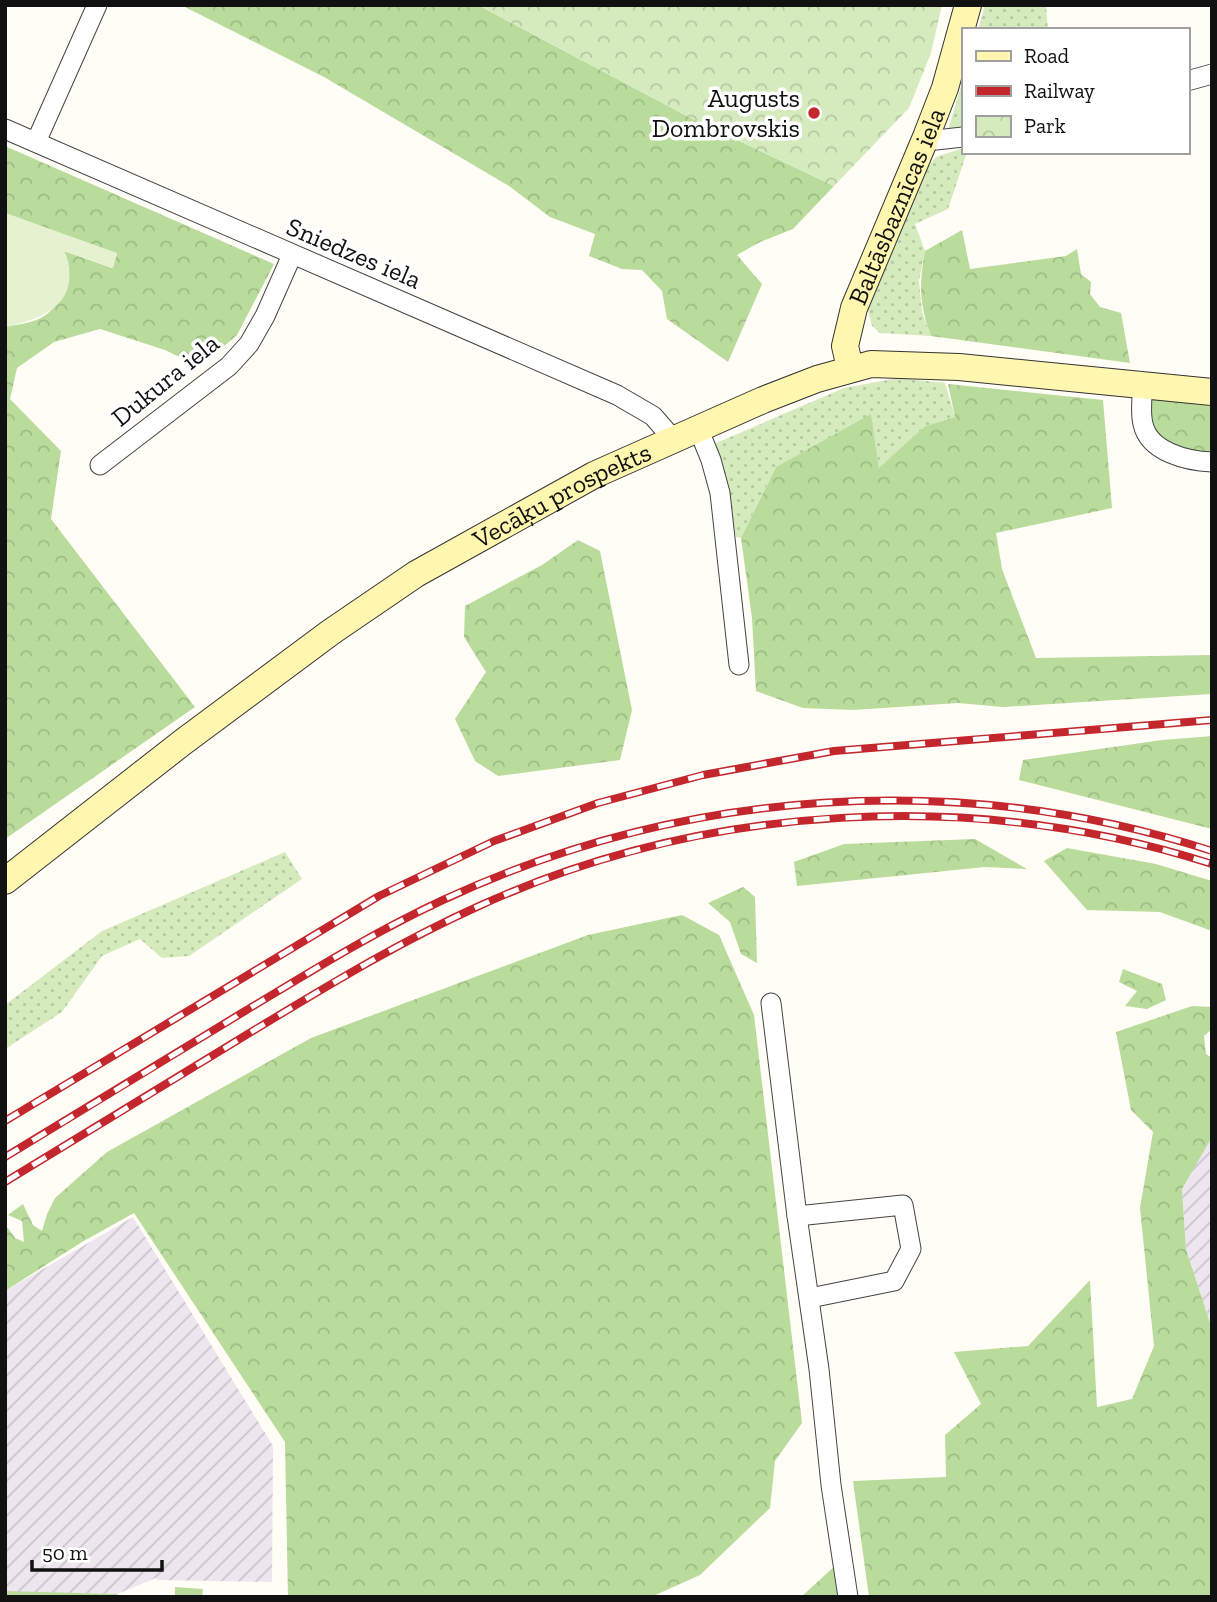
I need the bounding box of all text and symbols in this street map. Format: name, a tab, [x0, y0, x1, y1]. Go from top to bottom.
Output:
legend	[962, 28, 1189, 154]
text: Road	[1024, 43, 1070, 68]
text: Railway	[1024, 78, 1095, 103]
place label: Augusts Dombrovskis	[652, 82, 800, 144]
street label: Baltāsbaznīcas iela	[841, 103, 952, 309]
marker: Augusts Dombrovskis	[806, 105, 822, 121]
text: Park	[1024, 113, 1066, 138]
street label: Sniedzes iela	[282, 210, 427, 296]
street label: Dukura iela	[105, 327, 226, 433]
street label: Vecāķu prospekts	[466, 436, 656, 556]
scale bar	[32, 1528, 161, 1572]
text: 50 m	[42, 1540, 88, 1565]

